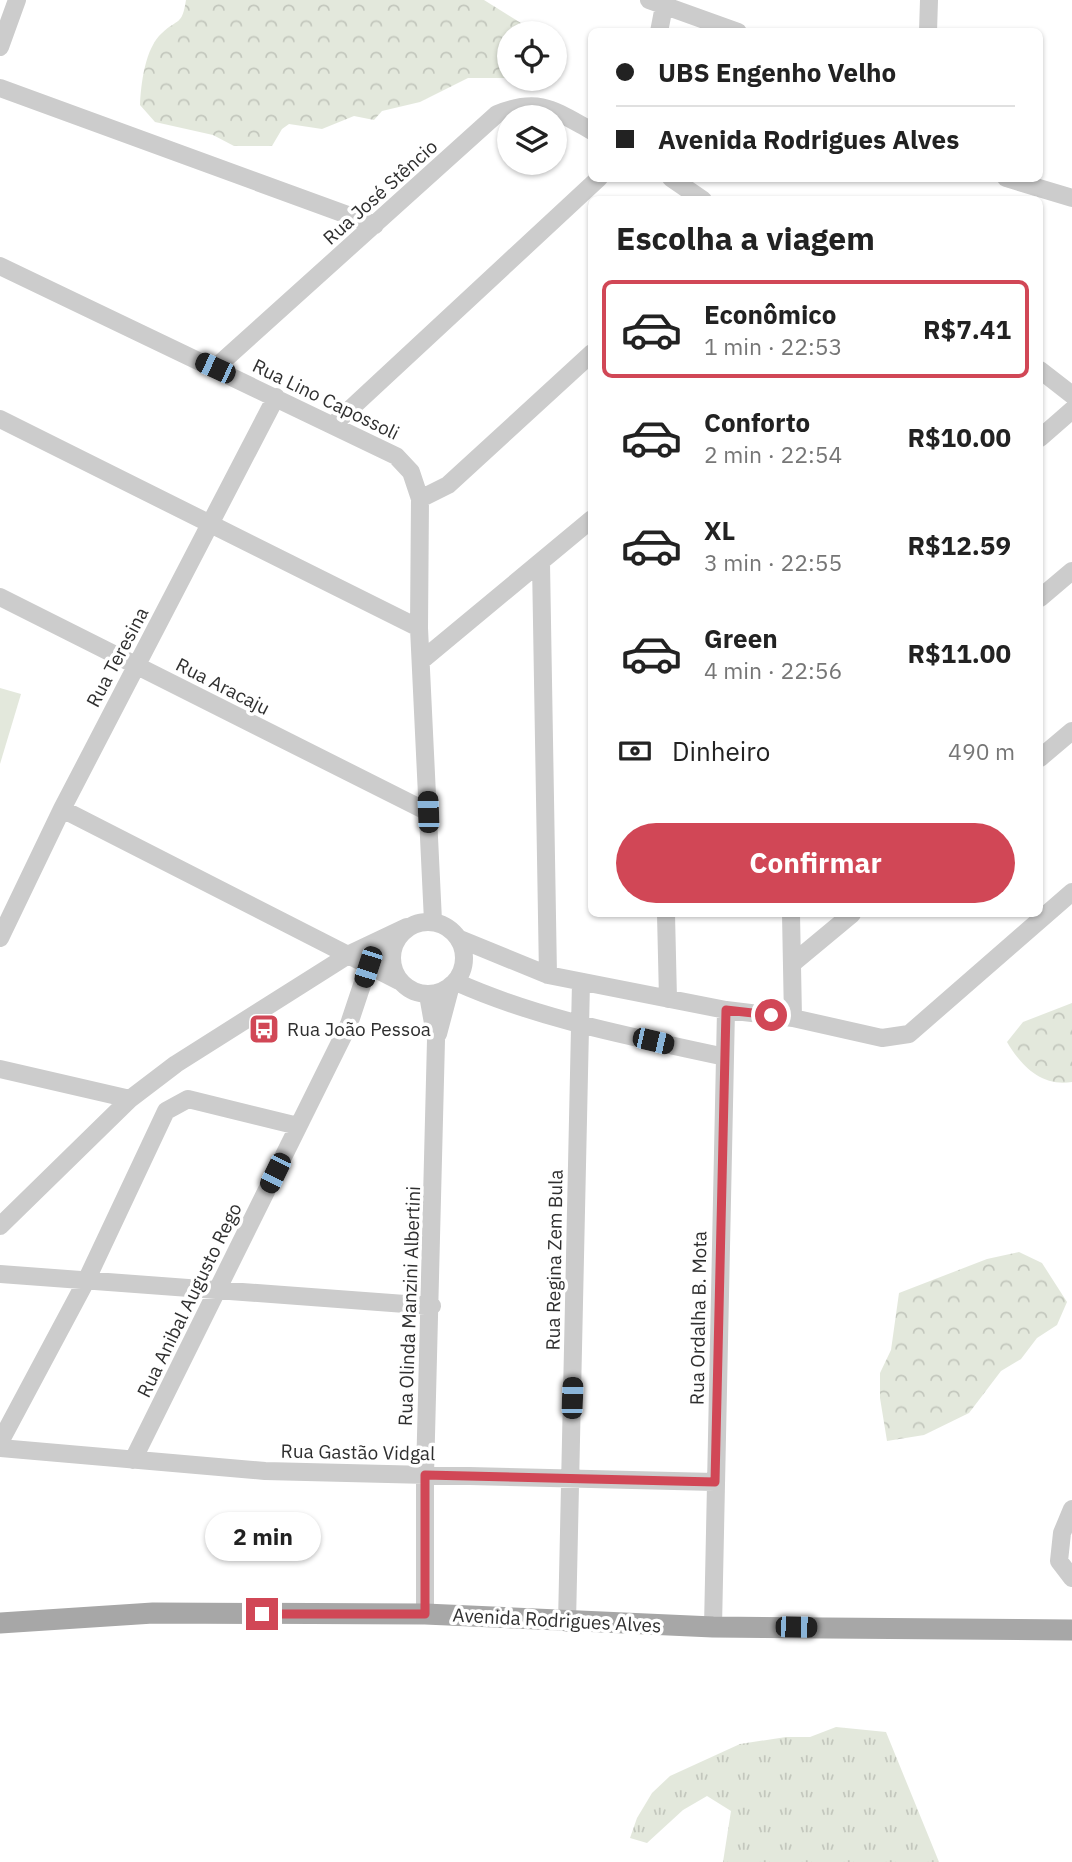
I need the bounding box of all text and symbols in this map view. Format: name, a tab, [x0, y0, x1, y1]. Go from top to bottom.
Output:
map controls	[497, 21, 567, 175]
button: locate	[497, 21, 567, 91]
text: UBS Engenho Velho	[658, 55, 896, 89]
button: layers	[497, 105, 567, 175]
text: Avenida Rodrigues Alves	[658, 122, 959, 156]
street label: Rua José Stêncio	[318, 134, 442, 250]
text: Escolha a viagem	[616, 217, 875, 259]
text: Econômico	[704, 297, 836, 331]
icon: car	[620, 298, 683, 361]
text: R$7.41	[923, 312, 1011, 346]
text: 1 min · 22:53	[704, 331, 842, 361]
car	[192, 350, 239, 386]
street label: Rua Lino Capossoli	[249, 353, 403, 445]
text: Conforto	[704, 405, 810, 439]
icon: car	[620, 406, 683, 469]
text: R$10.00	[907, 420, 1011, 454]
text: 2 min · 22:54	[704, 439, 842, 469]
text: XL	[704, 513, 735, 547]
icon: car	[620, 514, 683, 577]
text: R$12.59	[907, 528, 1011, 562]
text: 3 min · 22:55	[704, 547, 842, 577]
street label: Rua Teresina	[81, 603, 153, 711]
text: Green	[704, 621, 778, 655]
icon: car	[620, 622, 683, 685]
text: R$11.00	[907, 636, 1011, 670]
street label: Rua Aracaju	[172, 652, 274, 720]
text: 4 min · 22:56	[704, 655, 842, 685]
icon: cash	[616, 732, 654, 770]
text: Dinheiro	[672, 734, 770, 768]
text: 490 m	[948, 736, 1015, 766]
car	[417, 791, 440, 833]
button: Confirmar	[616, 823, 1015, 903]
car	[352, 944, 385, 990]
route start	[755, 999, 787, 1031]
bus stop icon: Rua João Pessoa	[247, 1012, 281, 1046]
place label: Rua João Pessoa	[287, 1017, 431, 1041]
car	[631, 1026, 676, 1056]
car	[257, 1150, 294, 1196]
street label: Rua Regina Zem Bula	[540, 1169, 568, 1351]
street label: Rua Olinda Manzini Albertini	[393, 1186, 425, 1426]
street label: Rua Anibal Augusto Rego	[131, 1199, 247, 1401]
street label: Rua Ordalha B. Mota	[684, 1231, 712, 1405]
car	[561, 1377, 584, 1419]
street label: Rua Gastão Vidgal	[280, 1439, 436, 1465]
callout: 2 min	[204, 1512, 320, 1562]
text: 2 min	[233, 1521, 293, 1551]
route end	[246, 1598, 278, 1630]
street label: Avenida Rodrigues Alves	[452, 1603, 662, 1637]
car	[775, 1616, 818, 1638]

